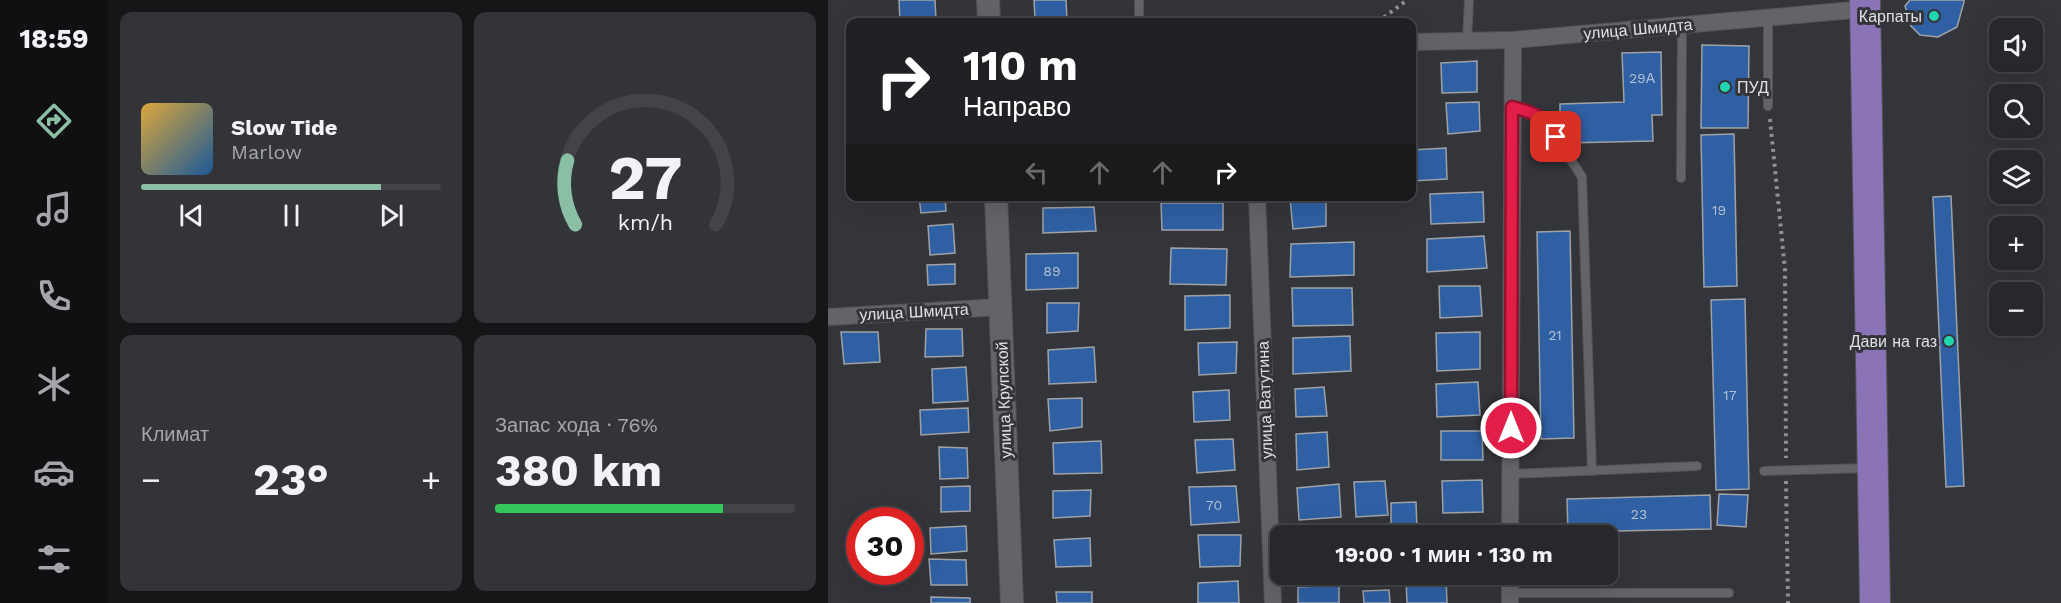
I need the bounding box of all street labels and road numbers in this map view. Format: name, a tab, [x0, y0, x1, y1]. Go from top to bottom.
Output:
street label: улица Шмидта	[1583, 15, 1693, 43]
street label: улица Шмидта	[859, 300, 969, 324]
street label: улица Крупской	[992, 341, 1016, 459]
street label: улица Ватутина	[1253, 341, 1277, 459]

